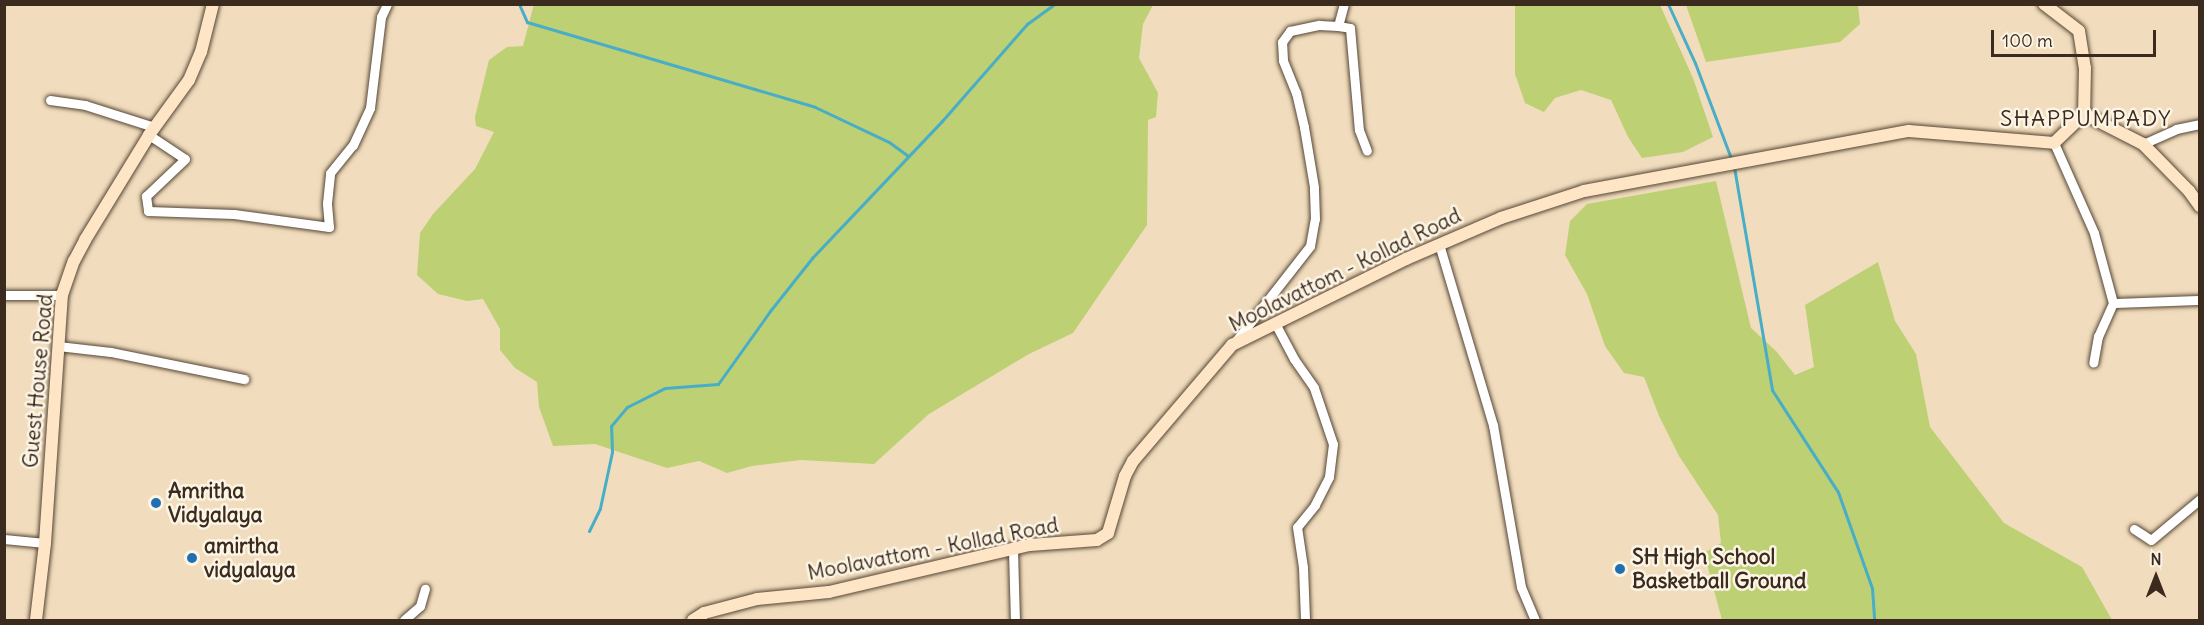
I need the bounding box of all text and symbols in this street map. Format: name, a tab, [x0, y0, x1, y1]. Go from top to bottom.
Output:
scale bar	[1994, 18, 2159, 56]
text: 100 m	[2002, 29, 2053, 52]
district label: SHAPPUMPADY	[2000, 106, 2172, 132]
street label: Moolavattom - Kollad Road	[1225, 203, 1465, 337]
street label: Guest House Road	[18, 293, 58, 469]
place label: Amritha Vidyalaya	[168, 478, 263, 528]
marker: Amritha Vidyalaya	[149, 496, 163, 510]
street label: Moolavattom - Kollad Road	[805, 512, 1061, 586]
place label: amirtha vidyalaya	[204, 533, 296, 583]
place label: SH High School Basketball Ground	[1632, 544, 1806, 594]
north arrow	[2126, 547, 2186, 607]
text: N	[2150, 549, 2162, 569]
marker: amirtha vidyalaya	[185, 551, 199, 565]
marker: SH High School Basketball Ground	[1613, 562, 1627, 576]

